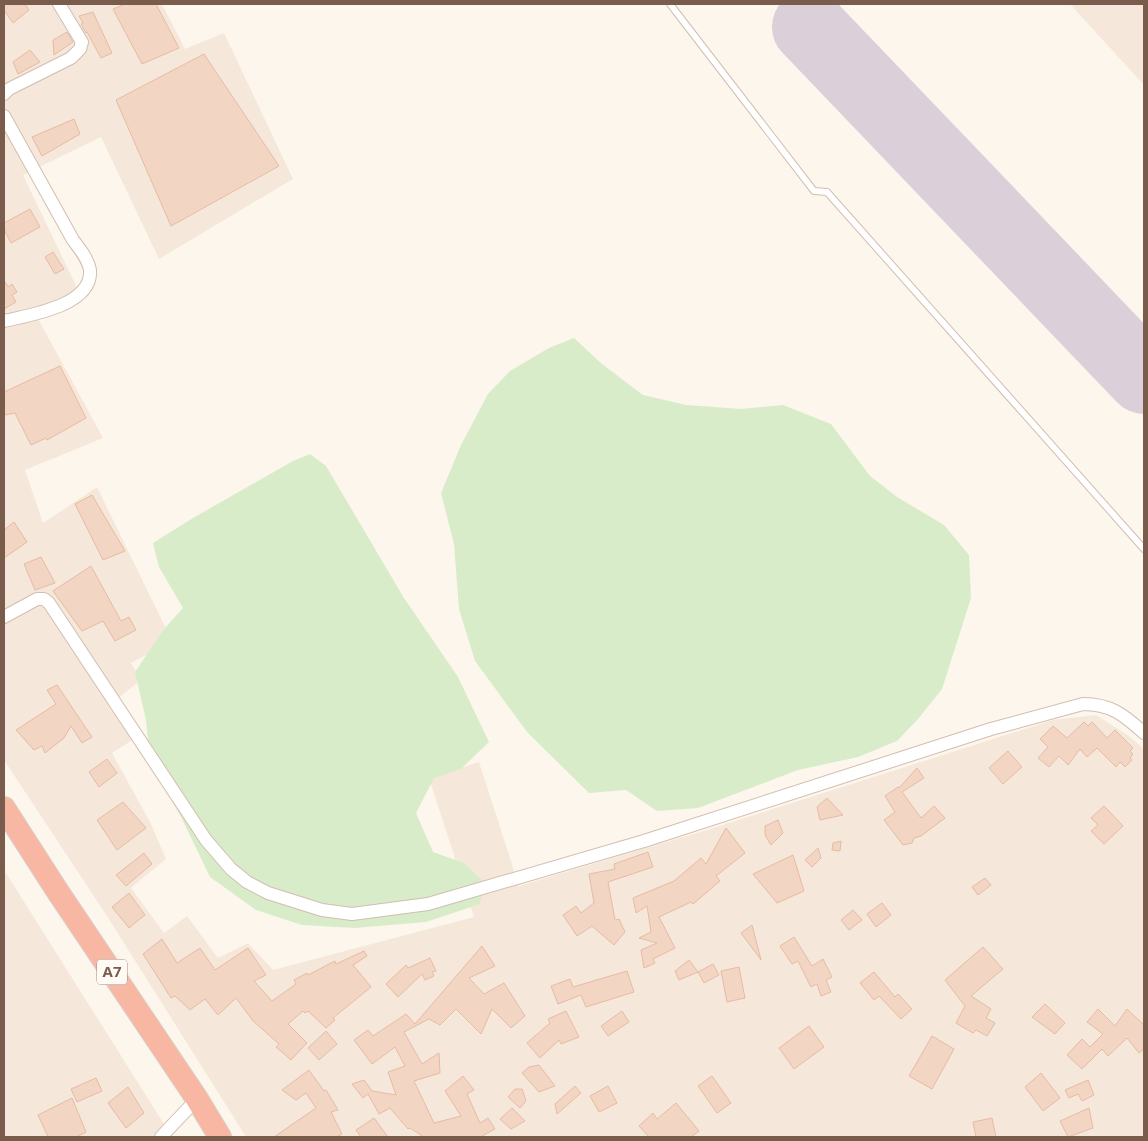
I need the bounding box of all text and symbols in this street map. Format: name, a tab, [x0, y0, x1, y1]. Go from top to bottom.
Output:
road number: A7	[97, 960, 127, 984]

